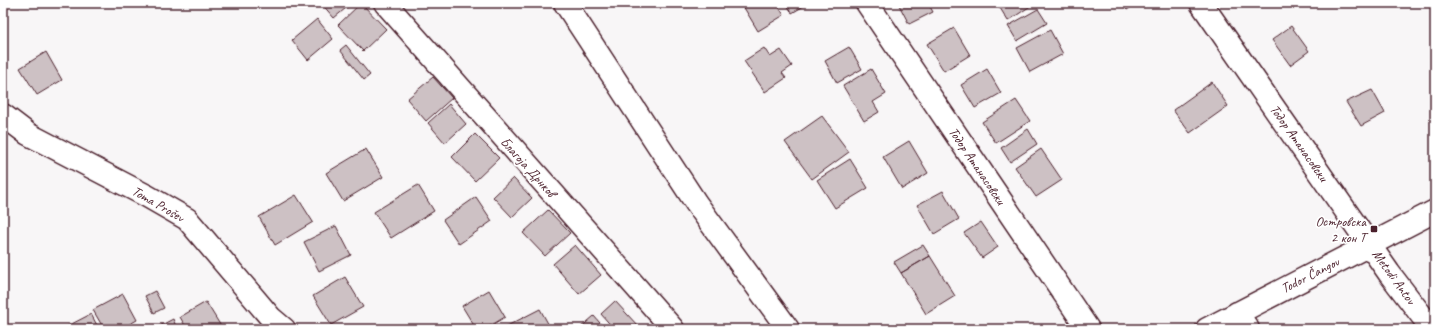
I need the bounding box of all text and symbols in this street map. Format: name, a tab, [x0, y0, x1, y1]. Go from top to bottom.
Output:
street label: Тодор Атанасовски	[1266, 101, 1333, 186]
street label: Тодор Атанасовски	[945, 124, 1010, 210]
street label: Благоја Дрнков	[497, 134, 562, 203]
street label: Toma Prošev	[129, 182, 188, 226]
place label: Островска 2 кон T	[1315, 213, 1370, 246]
marker: Островска 2 кон T	[1369, 224, 1379, 234]
street label: Metodi Antov	[1369, 246, 1420, 309]
street label: Todor Čangov	[1278, 253, 1343, 297]

